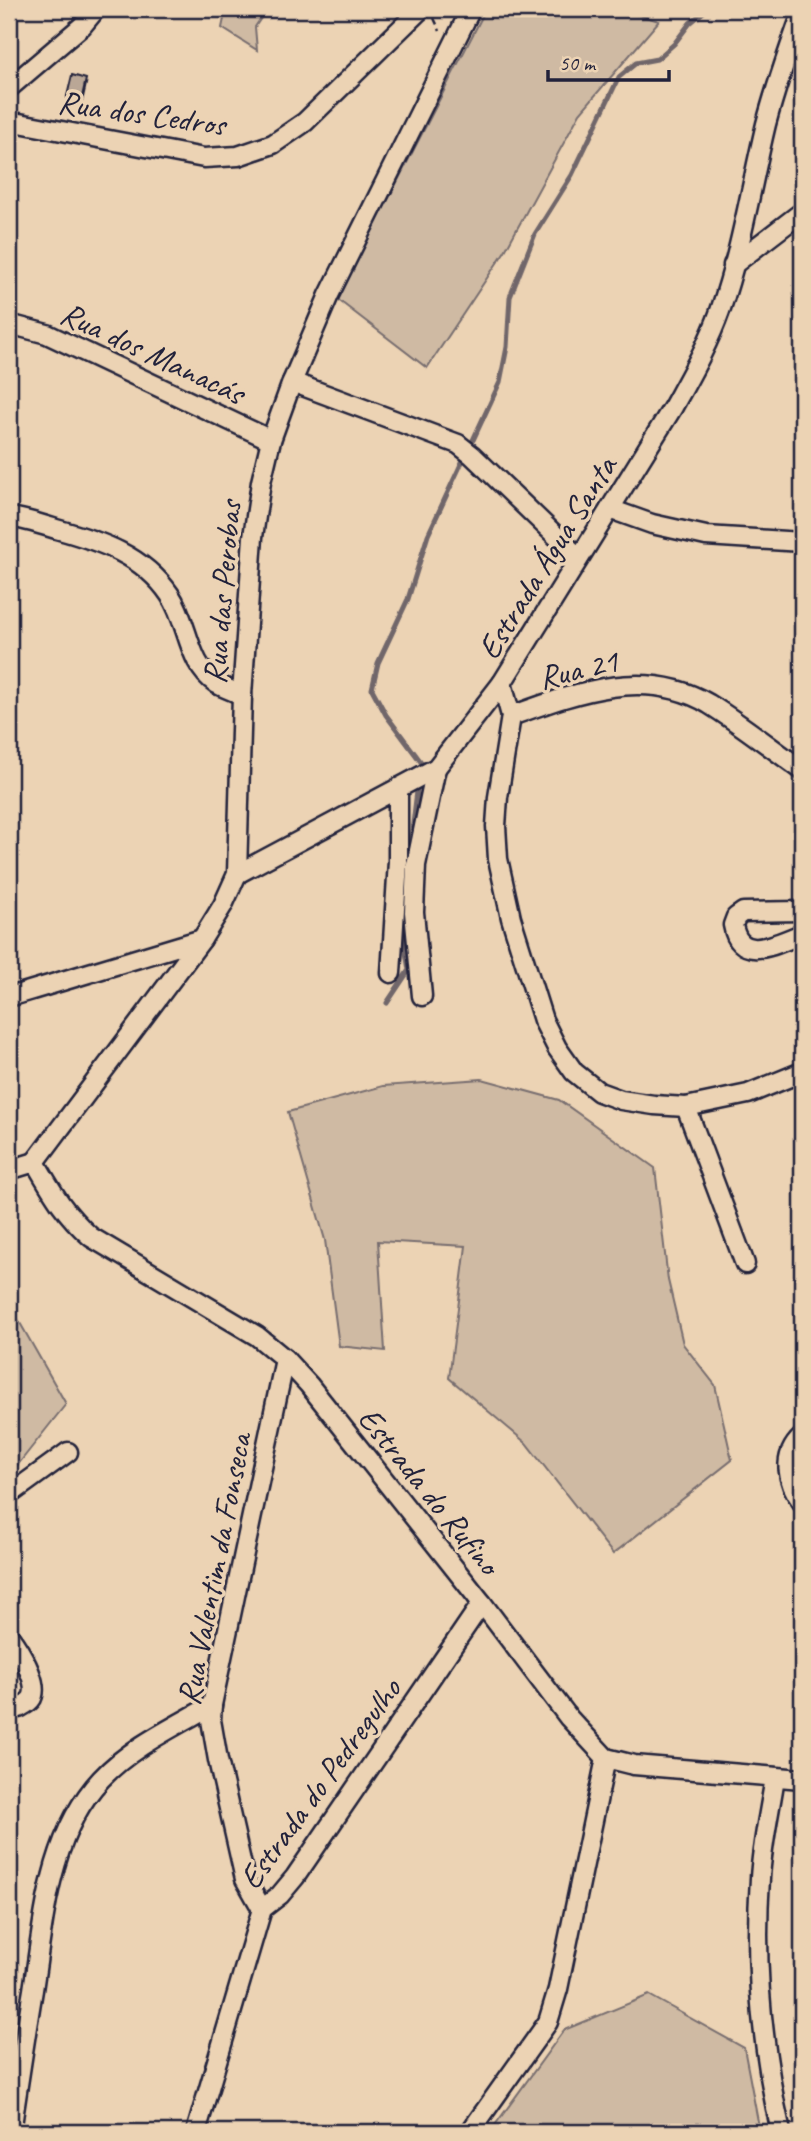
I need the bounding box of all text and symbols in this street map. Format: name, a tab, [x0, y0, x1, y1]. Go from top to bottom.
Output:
scale bar	[548, 38, 669, 82]
text: 50 m	[559, 50, 597, 76]
street label: Rua dos Cedros	[56, 80, 231, 146]
street label: Rua dos Manacás	[54, 292, 254, 415]
street label: Estrada Água Santa	[468, 446, 627, 667]
street label: Rua das Perobas	[193, 496, 251, 686]
street label: Rua 21	[535, 639, 624, 698]
street label: Estrada do Rufino	[349, 1398, 512, 1585]
street label: Rua Valentim da Fonseca	[167, 1427, 261, 1708]
street label: Estrada do Pedregulho	[229, 1668, 412, 1897]

